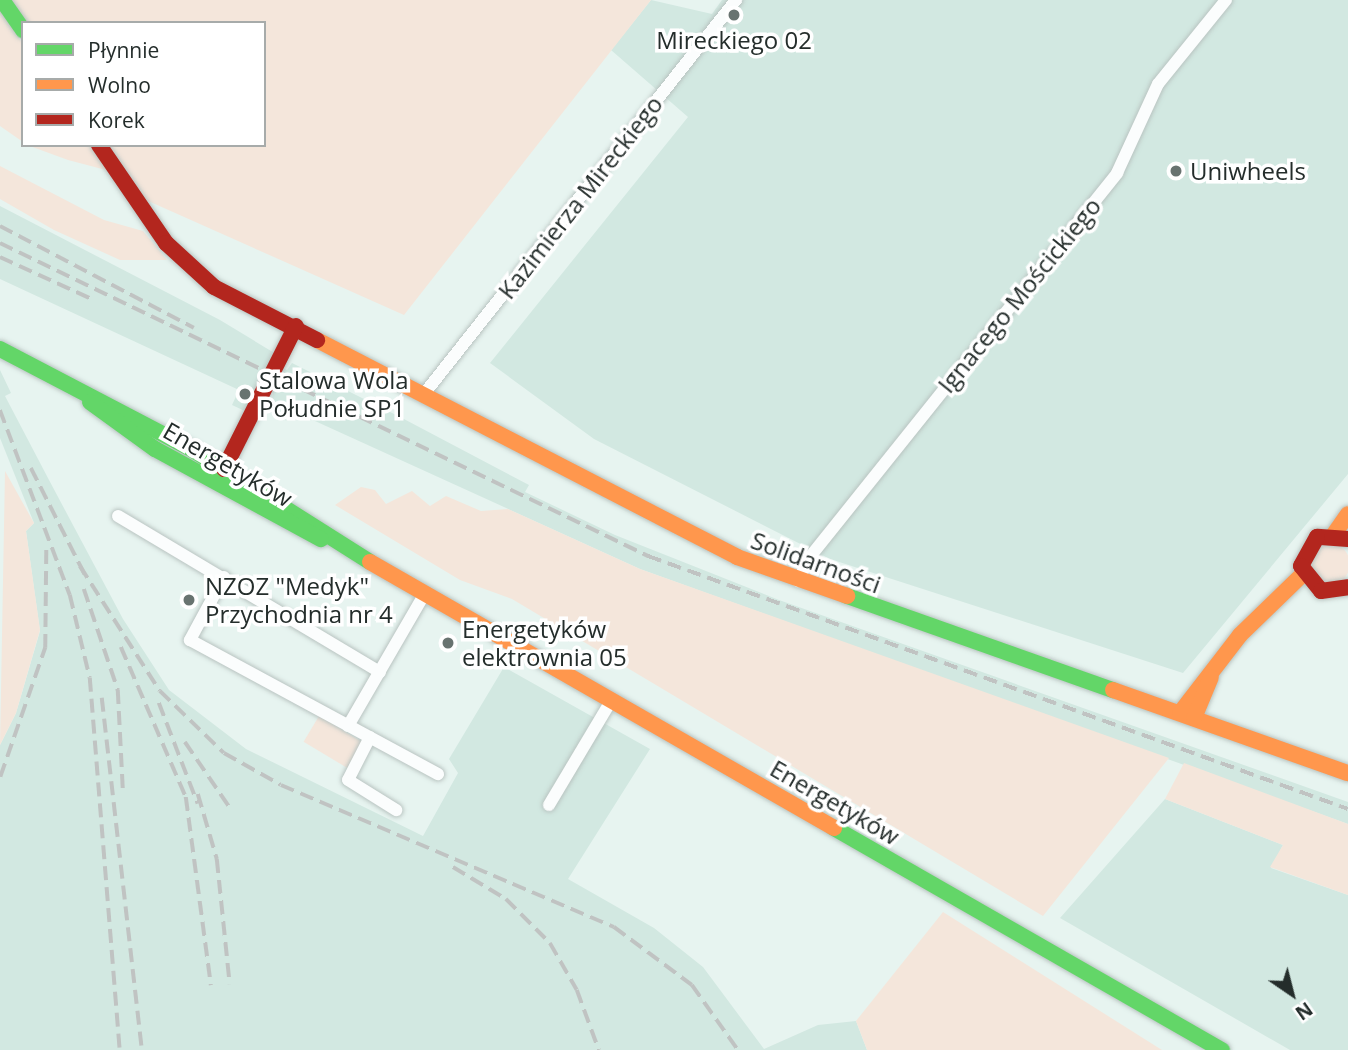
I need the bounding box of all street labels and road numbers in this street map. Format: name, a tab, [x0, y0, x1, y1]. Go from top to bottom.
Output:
street label: Kazimierza Mireckiego	[492, 90, 668, 304]
street label: Ignacego Mościckiego	[931, 192, 1107, 398]
street label: Energetyków	[158, 416, 298, 512]
street label: Solidarności	[747, 525, 885, 599]
street label: Energetyków	[765, 754, 905, 850]

